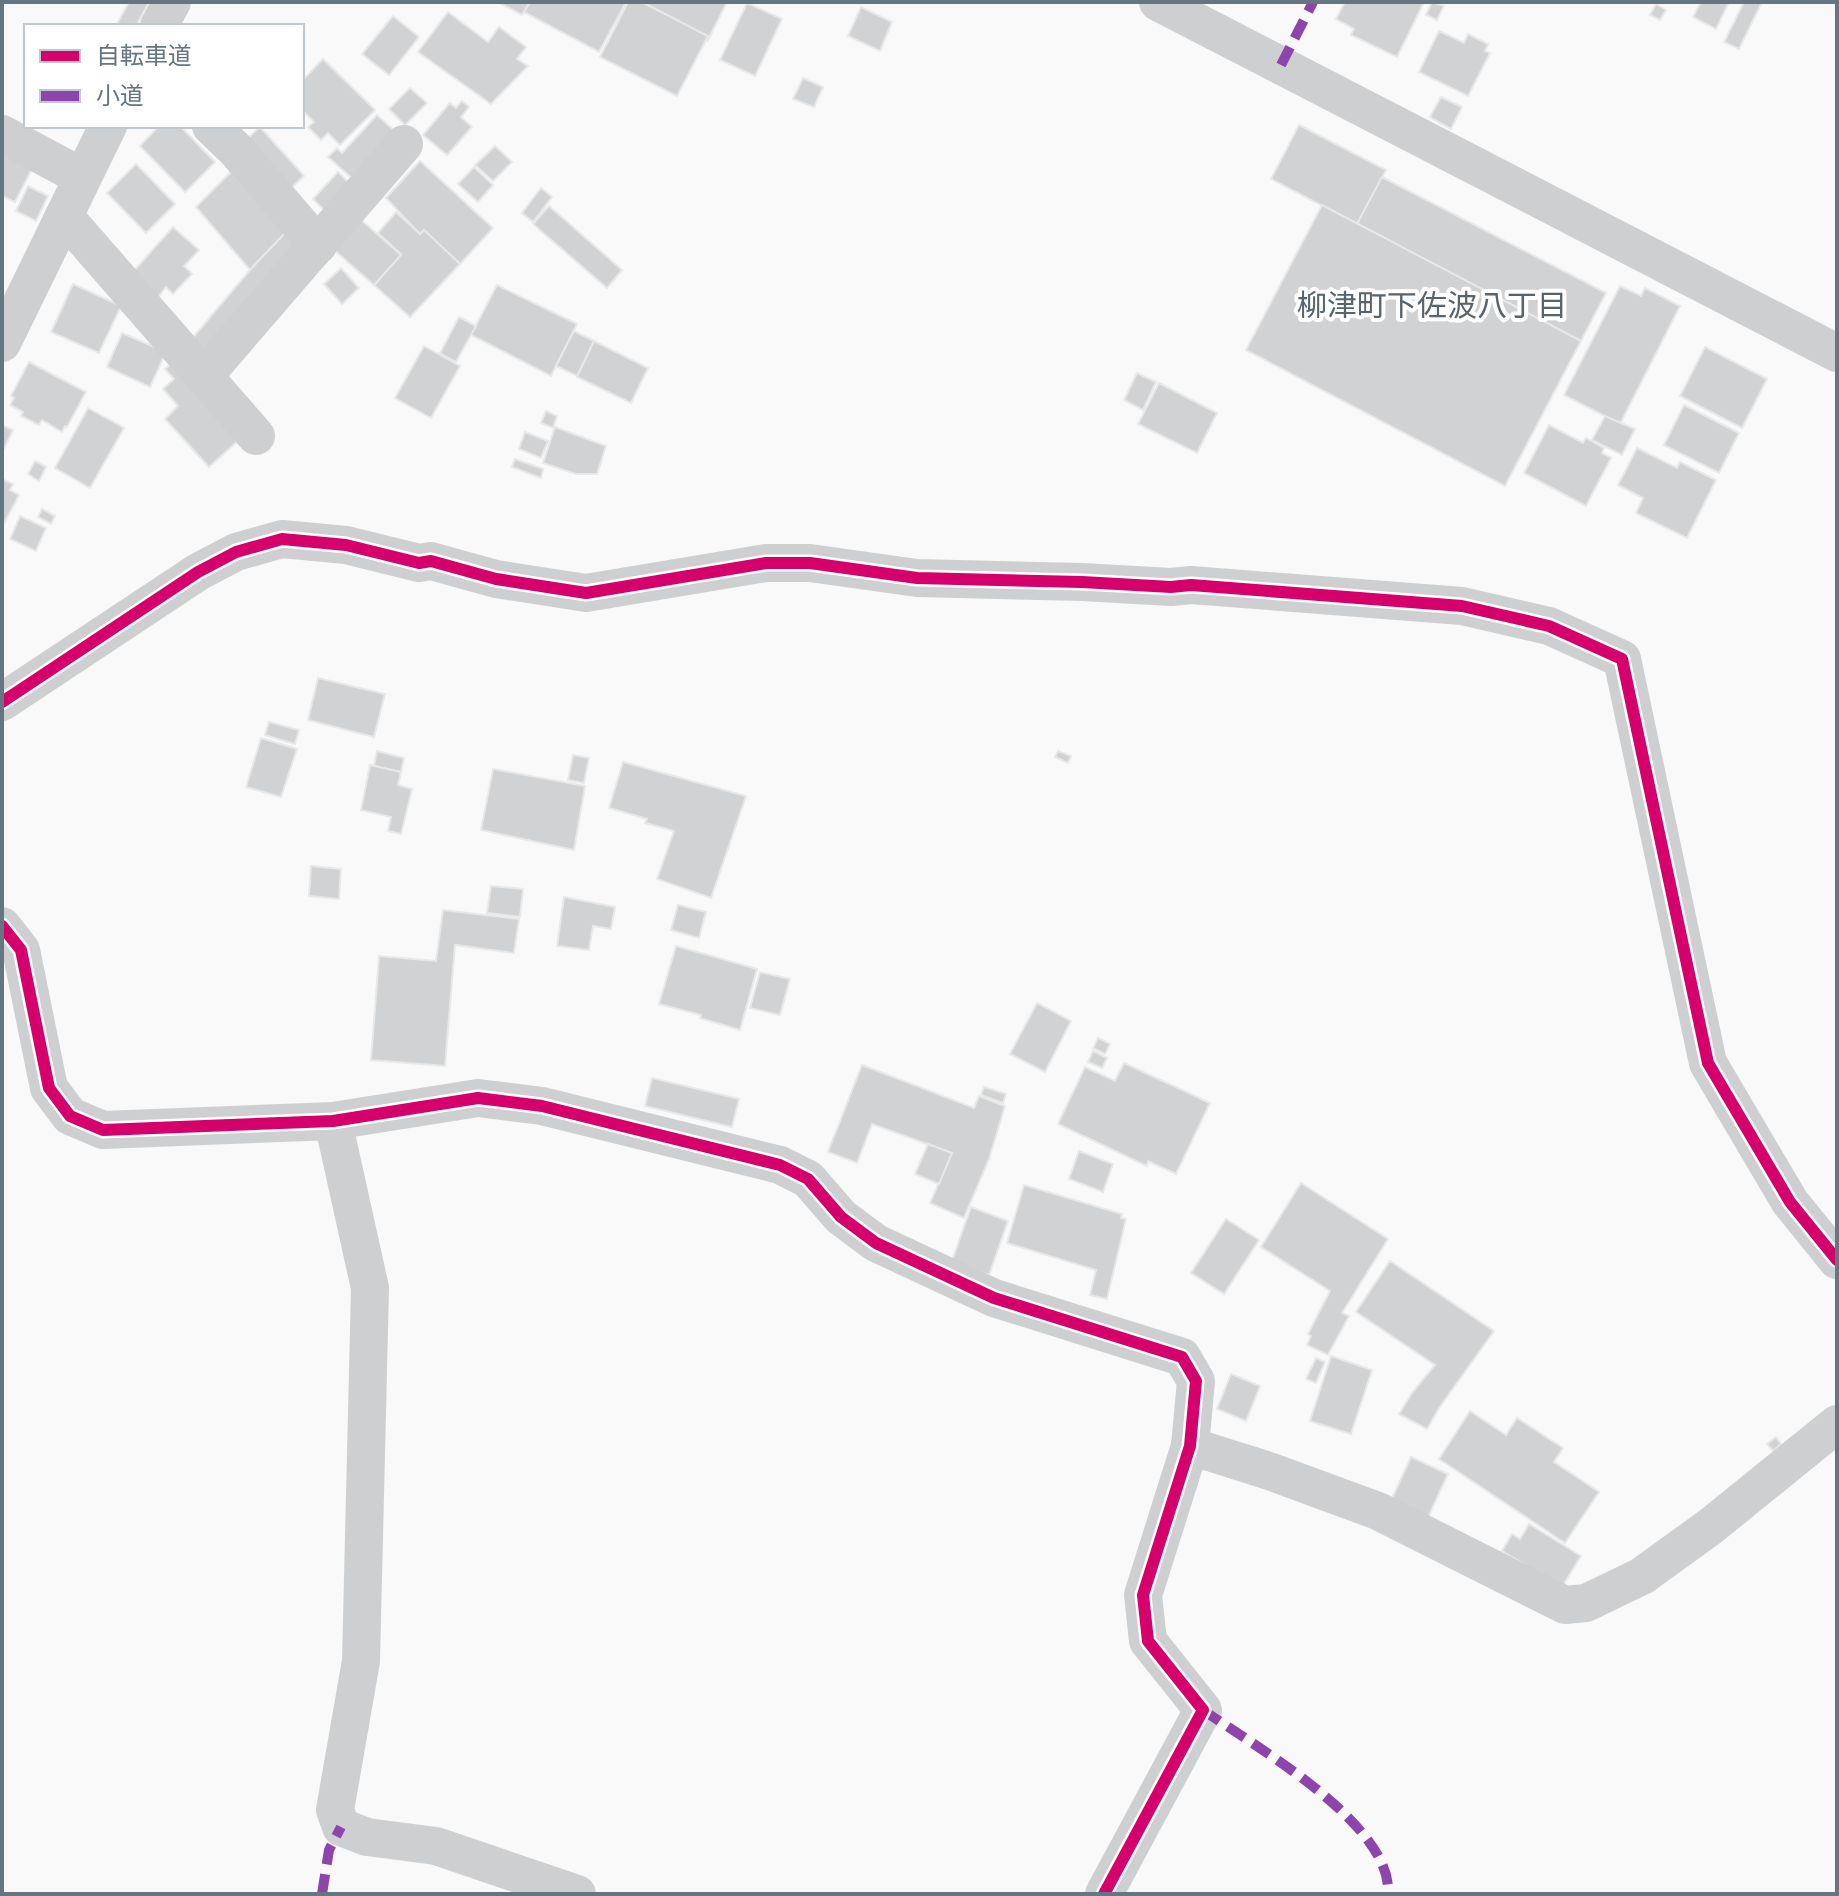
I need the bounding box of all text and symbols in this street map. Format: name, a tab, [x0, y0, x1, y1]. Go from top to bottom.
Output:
legend	[24, 24, 304, 128]
text: 自転車道	[96, 42, 192, 70]
text: 小道	[96, 82, 144, 110]
district label: 柳津町下佐波八丁目	[1297, 288, 1567, 324]

